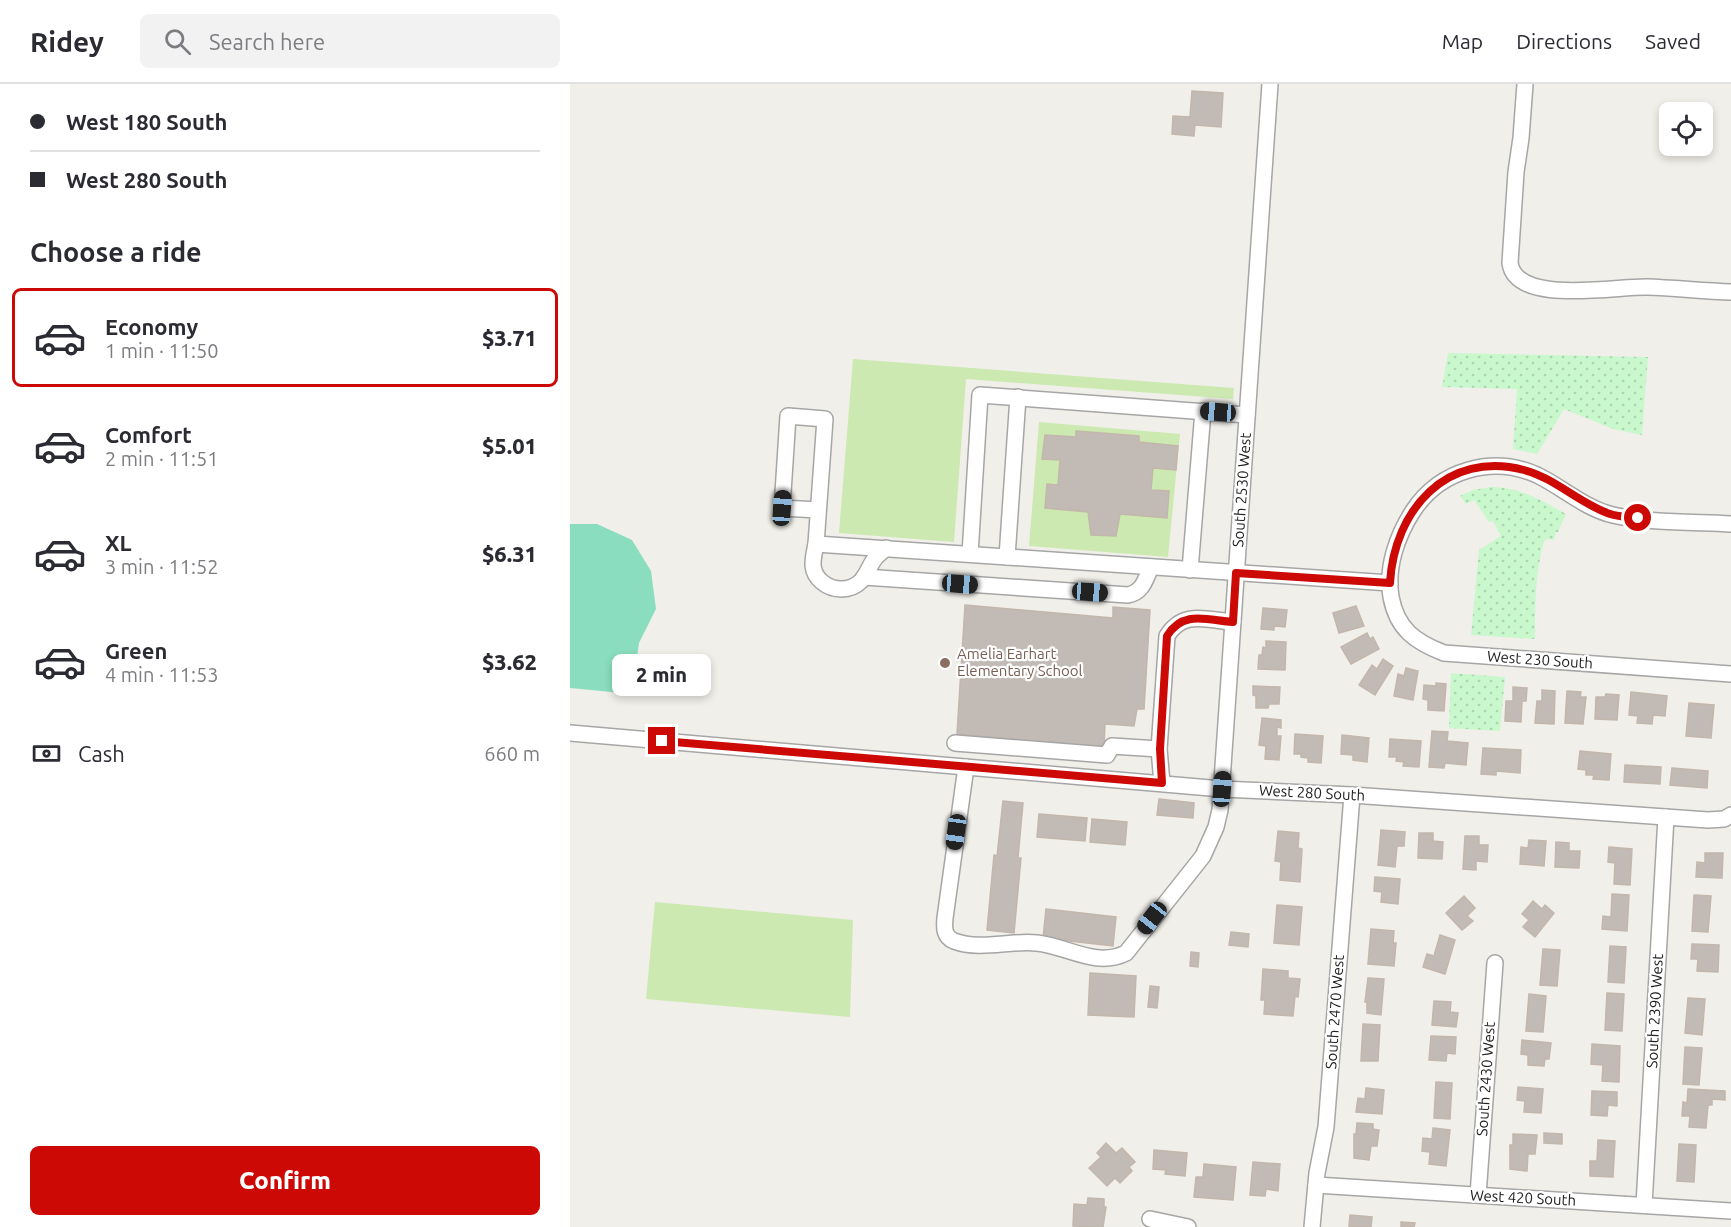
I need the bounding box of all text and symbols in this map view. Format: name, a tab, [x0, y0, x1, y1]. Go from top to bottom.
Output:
search box	[140, 14, 560, 68]
icon: search	[161, 25, 194, 58]
text: Ridey	[30, 26, 104, 57]
text: Search here	[209, 29, 325, 54]
text: Map	[1442, 29, 1483, 53]
text: Directions	[1516, 29, 1612, 53]
text: Saved	[1645, 29, 1701, 53]
map controls	[1659, 102, 1713, 156]
button: locate	[1659, 102, 1713, 156]
text: West 180 South	[66, 109, 227, 134]
text: West 280 South	[66, 167, 227, 192]
text: Choose a ride	[30, 237, 202, 267]
icon: car	[33, 311, 87, 365]
text: Economy	[105, 314, 198, 339]
text: $3.71	[482, 325, 537, 350]
text: 1 min · 11:50	[105, 339, 219, 362]
car	[1199, 402, 1237, 422]
icon: car	[33, 419, 87, 473]
text: Comfort	[105, 422, 192, 447]
street label: South 2530 West	[1229, 432, 1254, 548]
text: $5.01	[482, 433, 537, 458]
text: 2 min · 11:51	[105, 447, 219, 470]
car	[772, 489, 792, 527]
route start	[1624, 504, 1651, 531]
icon: car	[33, 527, 87, 581]
text: XL	[105, 530, 132, 555]
text: $6.31	[482, 541, 537, 566]
text: 3 min · 11:52	[105, 555, 219, 578]
car	[941, 574, 979, 594]
car	[1071, 582, 1109, 602]
icon: car	[33, 635, 87, 689]
text: Green	[105, 638, 167, 663]
place label: Amelia Earhart Elementary School	[957, 645, 1083, 679]
street label: West 230 South	[1486, 647, 1594, 672]
text: $3.62	[482, 649, 537, 674]
callout: 2 min	[612, 654, 712, 696]
marker: Amelia Earhart Elementary School	[938, 656, 952, 670]
text: 4 min · 11:53	[105, 663, 219, 686]
text: 2 min	[636, 663, 687, 686]
route end	[648, 727, 675, 754]
icon: cash	[30, 737, 63, 770]
text: Cash	[78, 741, 125, 766]
text: 660 m	[484, 742, 540, 765]
car	[1212, 770, 1232, 808]
street label: West 280 South	[1259, 781, 1366, 804]
car	[945, 813, 967, 851]
car	[1134, 898, 1170, 938]
street label: South 2390 West	[1643, 953, 1666, 1069]
street label: South 2470 West	[1322, 954, 1347, 1070]
street label: South 2430 West	[1473, 1021, 1498, 1137]
button: Confirm	[30, 1146, 540, 1215]
street label: West 420 South	[1470, 1186, 1577, 1209]

